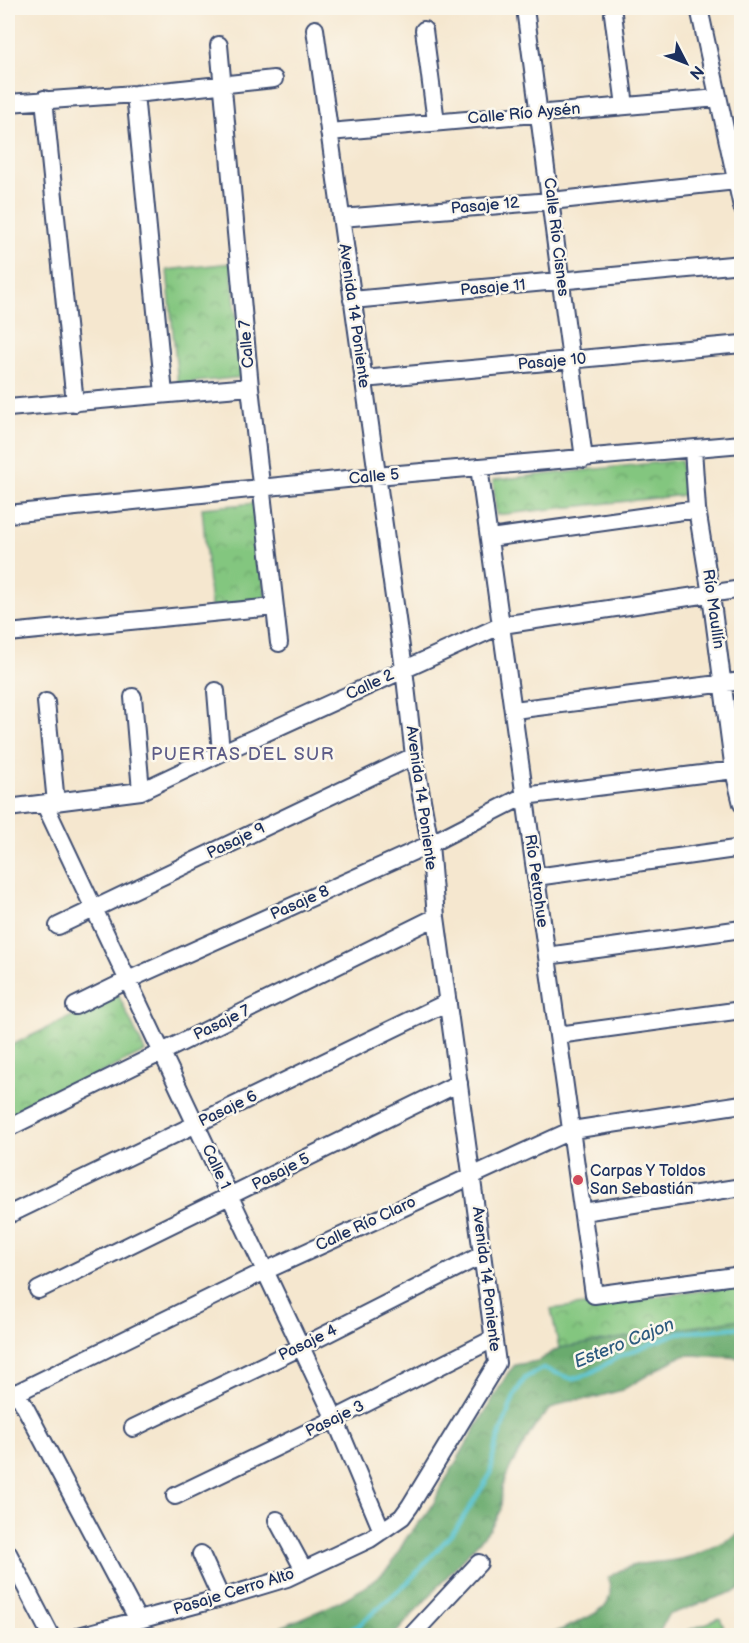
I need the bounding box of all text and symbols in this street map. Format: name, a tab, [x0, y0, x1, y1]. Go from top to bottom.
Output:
north arrow	[656, 33, 716, 93]
text: N	[685, 61, 707, 83]
street label: Calle Río Aysén	[467, 100, 581, 128]
street label: Calle Río Cisnes	[539, 177, 573, 297]
street label: Pasaje 12	[450, 193, 521, 218]
street label: Avenida 14 Poniente	[334, 243, 374, 390]
street label: Pasaje 11	[460, 276, 526, 300]
street label: Calle 7	[235, 319, 259, 369]
street label: Pasaje 10	[517, 350, 587, 374]
street label: Calle 5	[348, 465, 400, 489]
street label: Río Maullín	[698, 568, 728, 650]
street label: Calle 2	[343, 665, 397, 704]
street label: Avenida 14 Poniente	[401, 725, 441, 872]
district label: PUERTAS DEL SUR	[151, 744, 335, 765]
street label: Pasaje 9	[204, 819, 268, 863]
street label: Río Petrohue	[520, 833, 552, 929]
street label: Pasaje 8	[268, 882, 332, 924]
street label: Pasaje 7	[191, 1001, 253, 1045]
street label: Pasaje 6	[196, 1087, 261, 1131]
street label: Calle 1	[197, 1141, 235, 1193]
street label: Pasaje 5	[249, 1149, 313, 1195]
place label: Carpas Y Toldos San Sebastián	[590, 1162, 706, 1199]
marker: Carpas Y Toldos San Sebastián	[571, 1173, 585, 1187]
street label: Calle Río Claro	[313, 1193, 419, 1255]
street label: Avenida 14 Poniente	[468, 1206, 504, 1353]
water label: Estero Cajon	[571, 1313, 677, 1373]
street label: Pasaje 4	[276, 1321, 341, 1365]
street label: Pasaje 3	[303, 1397, 368, 1441]
street label: Pasaje Cerro Alto	[171, 1565, 297, 1619]

